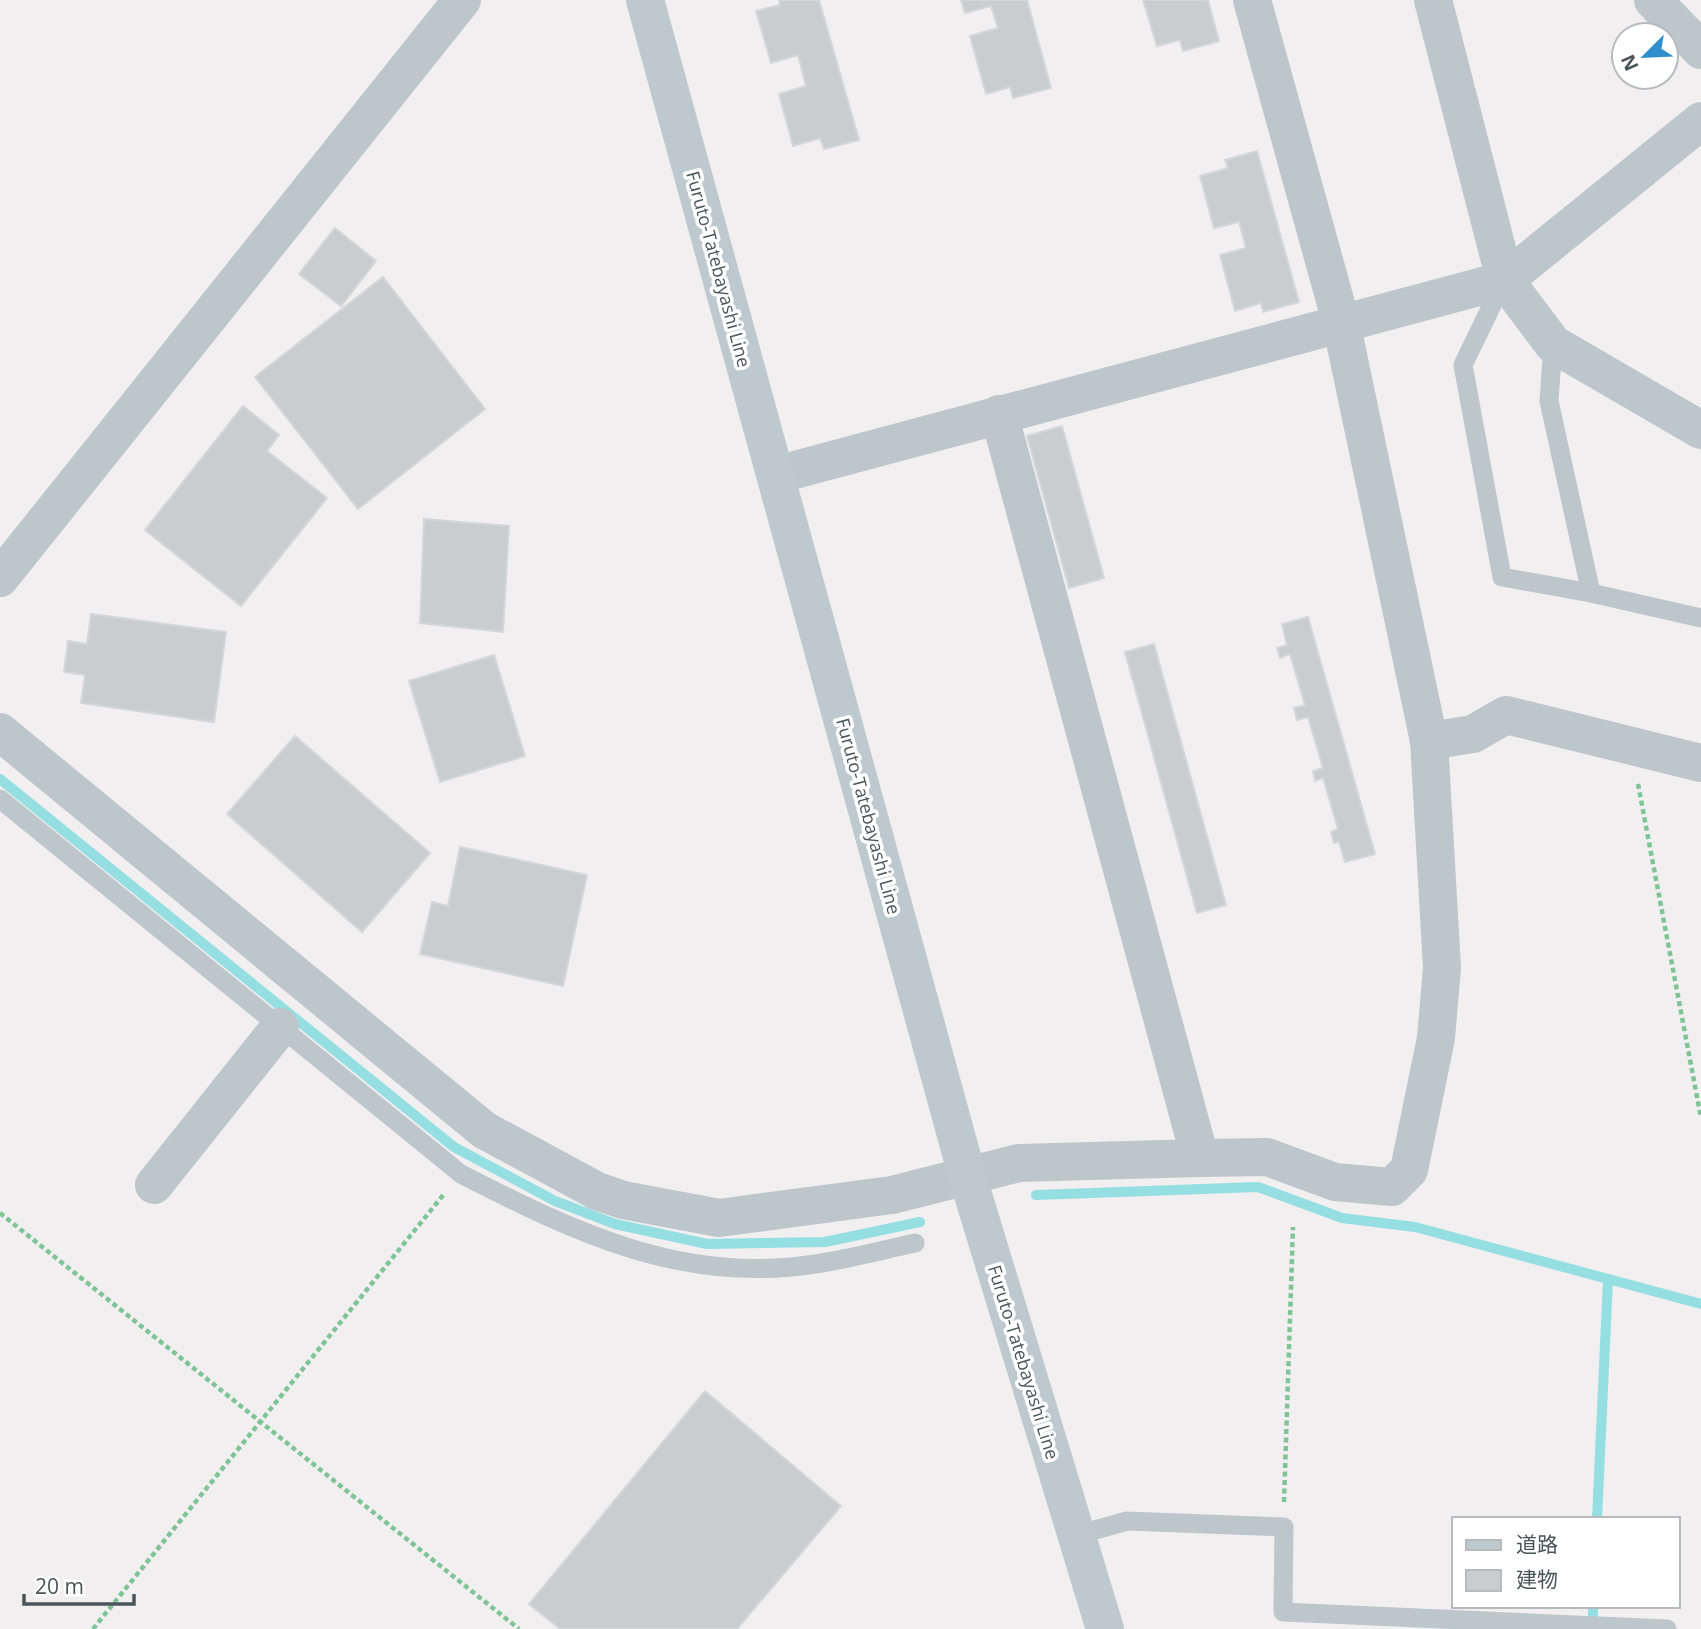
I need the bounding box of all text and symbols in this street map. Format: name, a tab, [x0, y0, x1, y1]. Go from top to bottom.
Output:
north arrow	[1610, 21, 1680, 91]
text: N	[1614, 51, 1644, 75]
street label: Furuto-Tatebayashi Line	[681, 168, 757, 370]
street label: Furuto-Tatebayashi Line	[831, 715, 907, 917]
street label: Furuto-Tatebayashi Line	[983, 1262, 1065, 1462]
legend	[1452, 1517, 1680, 1608]
text: 道路	[1516, 1530, 1558, 1558]
scale bar	[24, 1562, 135, 1606]
text: 建物	[1516, 1565, 1558, 1593]
text: 20 m	[35, 1572, 84, 1600]

